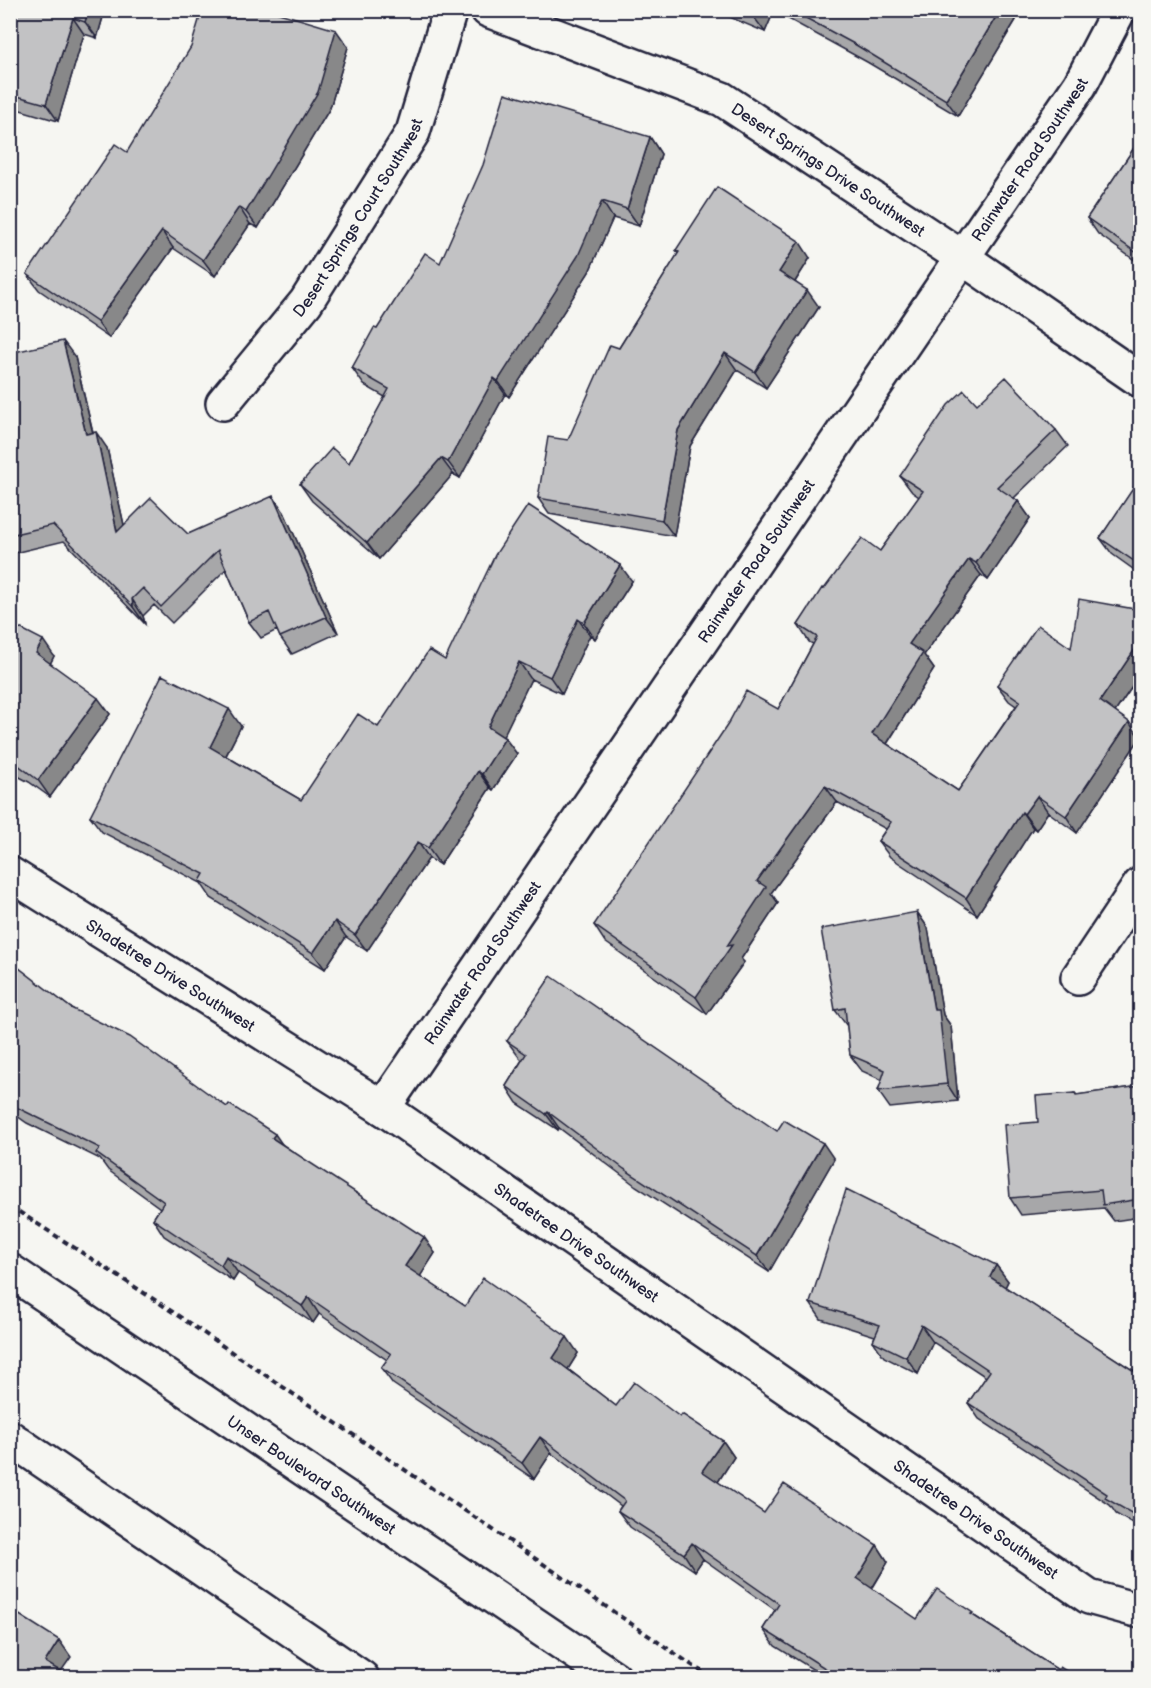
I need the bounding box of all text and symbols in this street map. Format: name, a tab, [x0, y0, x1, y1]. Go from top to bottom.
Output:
street label: Rainwater Road Southwest	[968, 75, 1093, 246]
street label: Desert Springs Drive Southwest	[727, 100, 928, 241]
street label: Desert Springs Court Southwest	[290, 117, 428, 321]
street label: Rainwater Road Southwest	[695, 476, 819, 647]
street label: Rainwater Road Southwest	[421, 878, 546, 1049]
street label: Shadetree Drive Southwest	[82, 916, 258, 1036]
street label: Shadetree Drive Southwest	[490, 1180, 662, 1307]
street label: Unser Boulevard Southwest	[223, 1412, 399, 1539]
street label: Shadetree Drive Southwest	[890, 1457, 1061, 1584]

